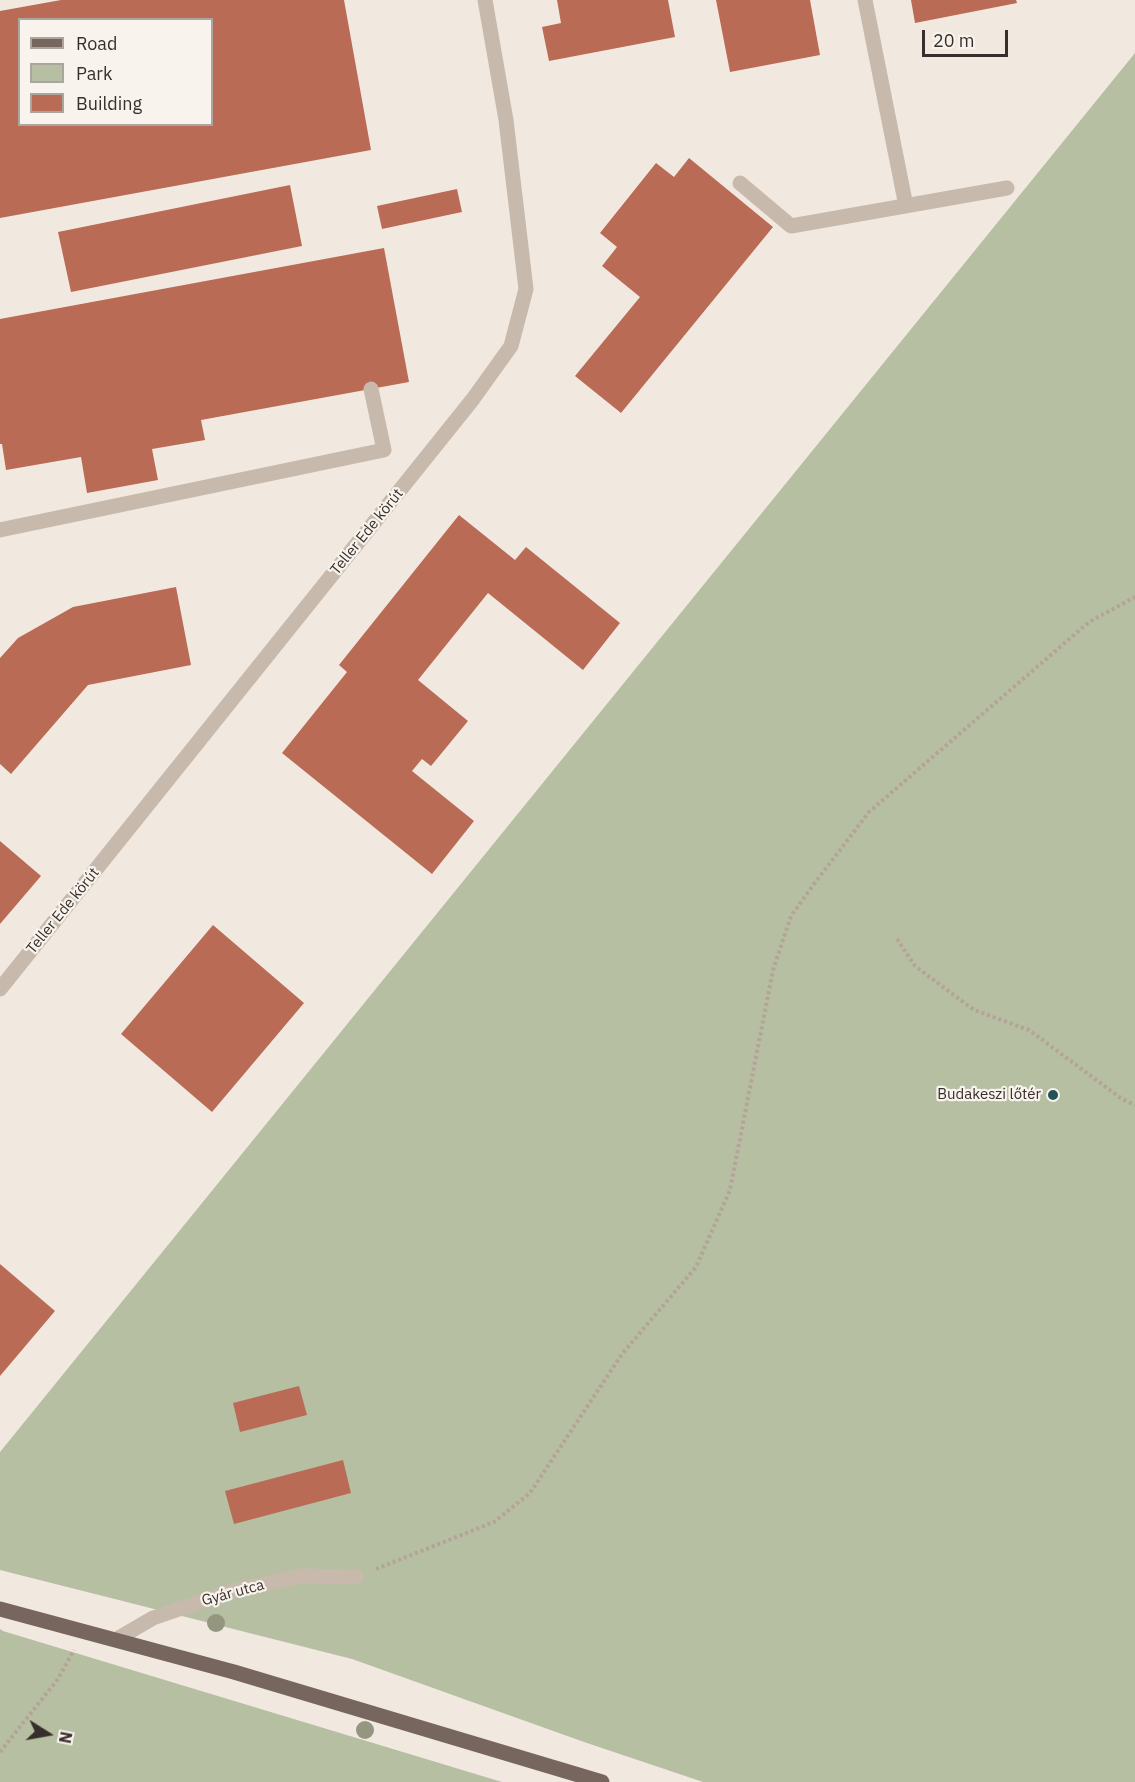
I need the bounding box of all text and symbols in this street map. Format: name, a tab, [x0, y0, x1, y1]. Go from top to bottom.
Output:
legend	[18, 18, 213, 126]
scale bar	[925, 18, 1010, 56]
text: 20 m	[933, 29, 975, 52]
text: Road	[76, 32, 117, 55]
text: Park	[76, 62, 112, 85]
text: Building	[76, 92, 142, 115]
street label: Teller Ede körút	[327, 485, 407, 579]
street label: Teller Ede körút	[23, 864, 103, 958]
place label: Budakeszi lőtér	[937, 1086, 1041, 1104]
marker: Budakeszi lőtér	[1046, 1088, 1060, 1102]
street label: Gyár utca	[200, 1576, 266, 1610]
north arrow	[18, 1704, 78, 1764]
text: N	[55, 1730, 77, 1745]

